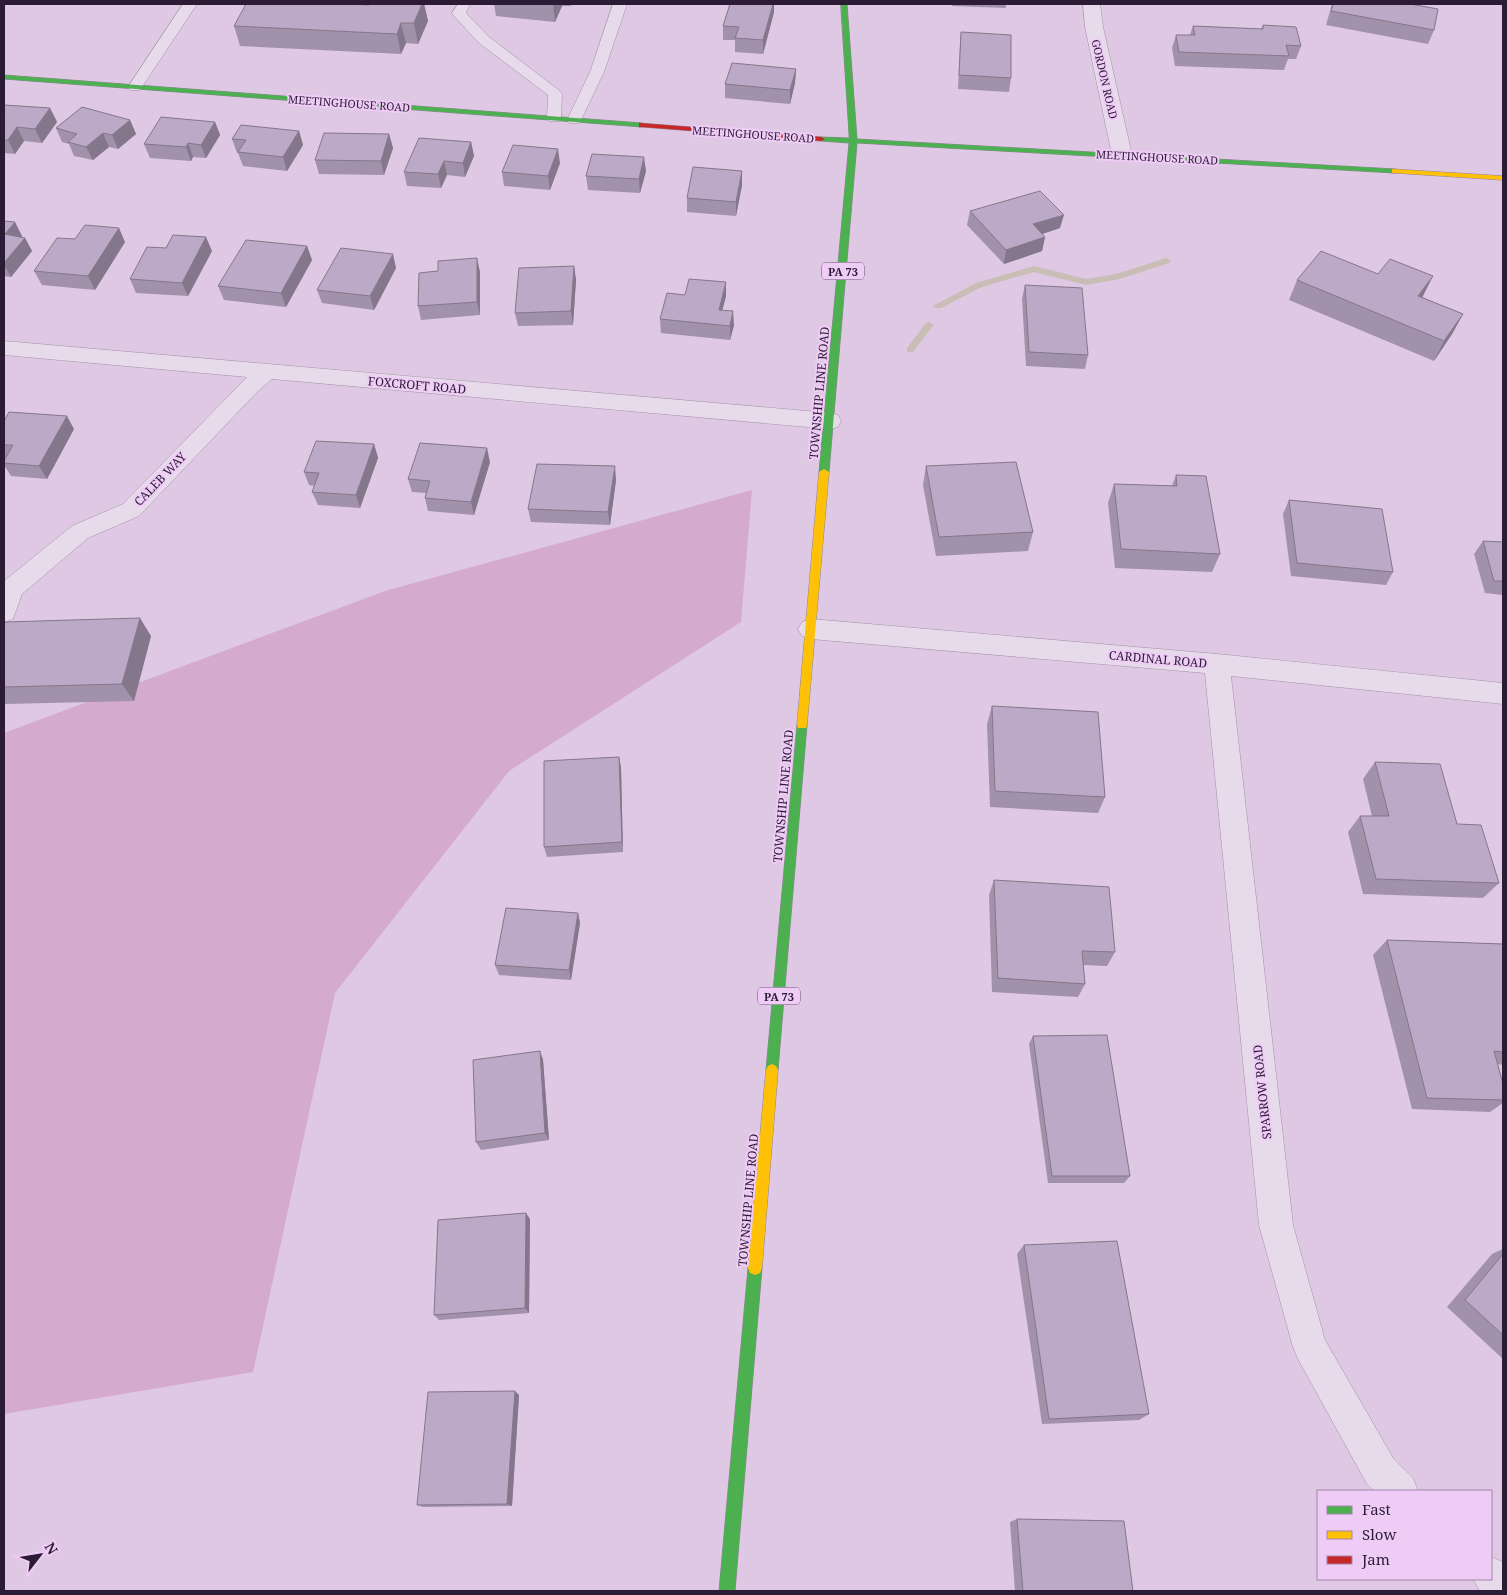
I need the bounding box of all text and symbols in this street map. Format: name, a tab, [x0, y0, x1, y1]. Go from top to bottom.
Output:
street label: GORDON ROAD	[1089, 38, 1121, 120]
street label: MEETINGHOUSE ROAD	[288, 91, 410, 115]
street label: MEETINGHOUSE ROAD	[692, 122, 814, 146]
street label: MEETINGHOUSE ROAD	[1096, 146, 1218, 168]
road number: PA 73	[822, 262, 864, 280]
street label: TOWNSHIP LINE ROAD	[805, 326, 833, 460]
street label: FOXCROFT ROAD	[367, 372, 467, 398]
street label: CALEB WAY	[130, 448, 190, 510]
street label: CARDINAL ROAD	[1108, 646, 1208, 672]
street label: TOWNSHIP LINE ROAD	[769, 729, 797, 863]
road number: PA 73	[758, 988, 800, 1004]
street label: SPARROW ROAD	[1249, 1044, 1275, 1140]
street label: TOWNSHIP LINE ROAD	[734, 1133, 762, 1267]
legend	[1317, 1490, 1492, 1580]
text: Fast	[1362, 1499, 1391, 1519]
text: Slow	[1362, 1524, 1396, 1544]
north arrow	[15, 1530, 65, 1580]
text: N	[41, 1538, 63, 1558]
text: Jam	[1361, 1549, 1390, 1569]

